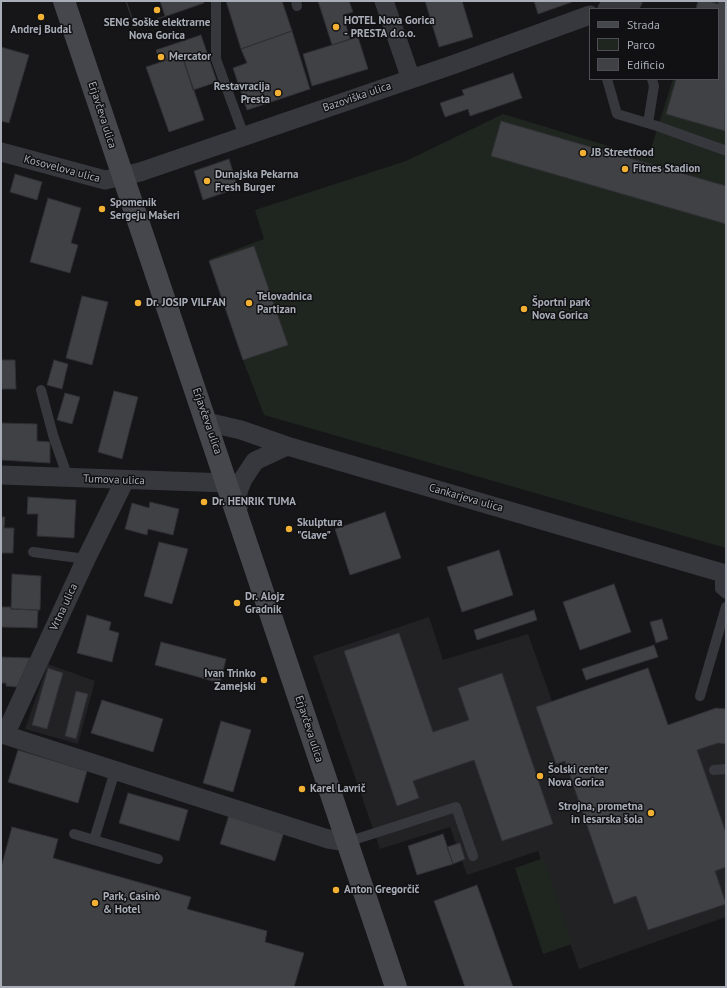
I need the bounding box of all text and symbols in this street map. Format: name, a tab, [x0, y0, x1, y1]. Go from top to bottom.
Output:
marker: SENG Soške elektrarne Nova Gorica	[152, 5, 162, 15]
legend	[589, 8, 719, 80]
marker: Andrej Budal	[36, 12, 46, 22]
place label: HOTEL Nova Gorica - PRESTA d.o.o.	[344, 14, 435, 40]
place label: SENG Soške elektrarne Nova Gorica	[104, 16, 210, 42]
text: Strada	[627, 17, 660, 32]
marker: HOTEL Nova Gorica - PRESTA d.o.o.	[331, 22, 341, 32]
place label: Andrej Budal	[11, 23, 71, 37]
text: Parco	[627, 37, 655, 52]
place label: Mercator	[169, 50, 211, 64]
marker: Mercator	[156, 52, 166, 62]
text: Edificio	[627, 57, 665, 72]
street label: Bazoviška ulica	[321, 79, 393, 115]
street label: Erjavčeva ulica	[85, 80, 119, 150]
place label: Restavracija Presta	[214, 80, 270, 106]
marker: Restavracija Presta	[273, 88, 283, 98]
place label: JB Streetfood	[591, 146, 654, 160]
marker: JB Streetfood	[578, 148, 588, 158]
street label: Kosovelova ulica	[22, 152, 102, 186]
place label: Fitnes Stadion	[633, 162, 700, 176]
marker: Fitnes Stadion	[620, 164, 630, 174]
place label: Dunajska Pekarna Fresh Burger	[215, 168, 298, 194]
marker: Dunajska Pekarna Fresh Burger	[202, 176, 212, 186]
place label: Spomenik Sergeju Mašeri	[110, 196, 180, 222]
marker: Spomenik Sergeju Mašeri	[97, 204, 107, 214]
place label: Telovadnica Partizan	[257, 290, 312, 316]
place label: Dr. JOSIP VILFAN	[146, 296, 226, 310]
place label: Športni park Nova Gorica	[532, 296, 590, 322]
marker: Dr. JOSIP VILFAN	[133, 298, 143, 308]
marker: Telovadnica Partizan	[244, 298, 254, 308]
marker: Športni park Nova Gorica	[519, 304, 529, 314]
street label: Erjavčeva ulica	[189, 386, 225, 456]
street label: Tumova ulica	[83, 472, 145, 488]
street label: Cankarjeva ulica	[427, 481, 505, 515]
place label: Dr. HENRIK TUMA	[212, 495, 296, 509]
marker: Dr. HENRIK TUMA	[199, 497, 209, 507]
place label: Skulptura "Glave"	[297, 516, 342, 542]
marker: Skulptura "Glave"	[284, 524, 294, 534]
street label: Vrtna ulica	[47, 581, 81, 633]
place label: Dr. Alojz Gradnik	[245, 590, 285, 616]
marker: Dr. Alojz Gradnik	[232, 598, 242, 608]
place label: Ivan Trinko Zamejski	[204, 667, 256, 693]
marker: Ivan Trinko Zamejski	[259, 675, 269, 685]
street label: Erjavčeva ulica	[292, 694, 326, 764]
place label: Šolski center Nova Gorica	[548, 763, 608, 789]
marker: Šolski center Nova Gorica	[535, 771, 545, 781]
place label: Karel Lavrič	[310, 782, 365, 796]
marker: Karel Lavrič	[297, 784, 307, 794]
place label: Strojna, prometna in lesarska šola	[558, 800, 643, 826]
marker: Strojna, prometna in lesarska šola	[646, 808, 656, 818]
place label: Anton Gregorčič	[344, 883, 419, 897]
marker: Anton Gregorčič	[331, 885, 341, 895]
place label: Park, Casinò & Hotel	[103, 890, 160, 916]
marker: Park, Casinò & Hotel	[90, 898, 100, 908]

